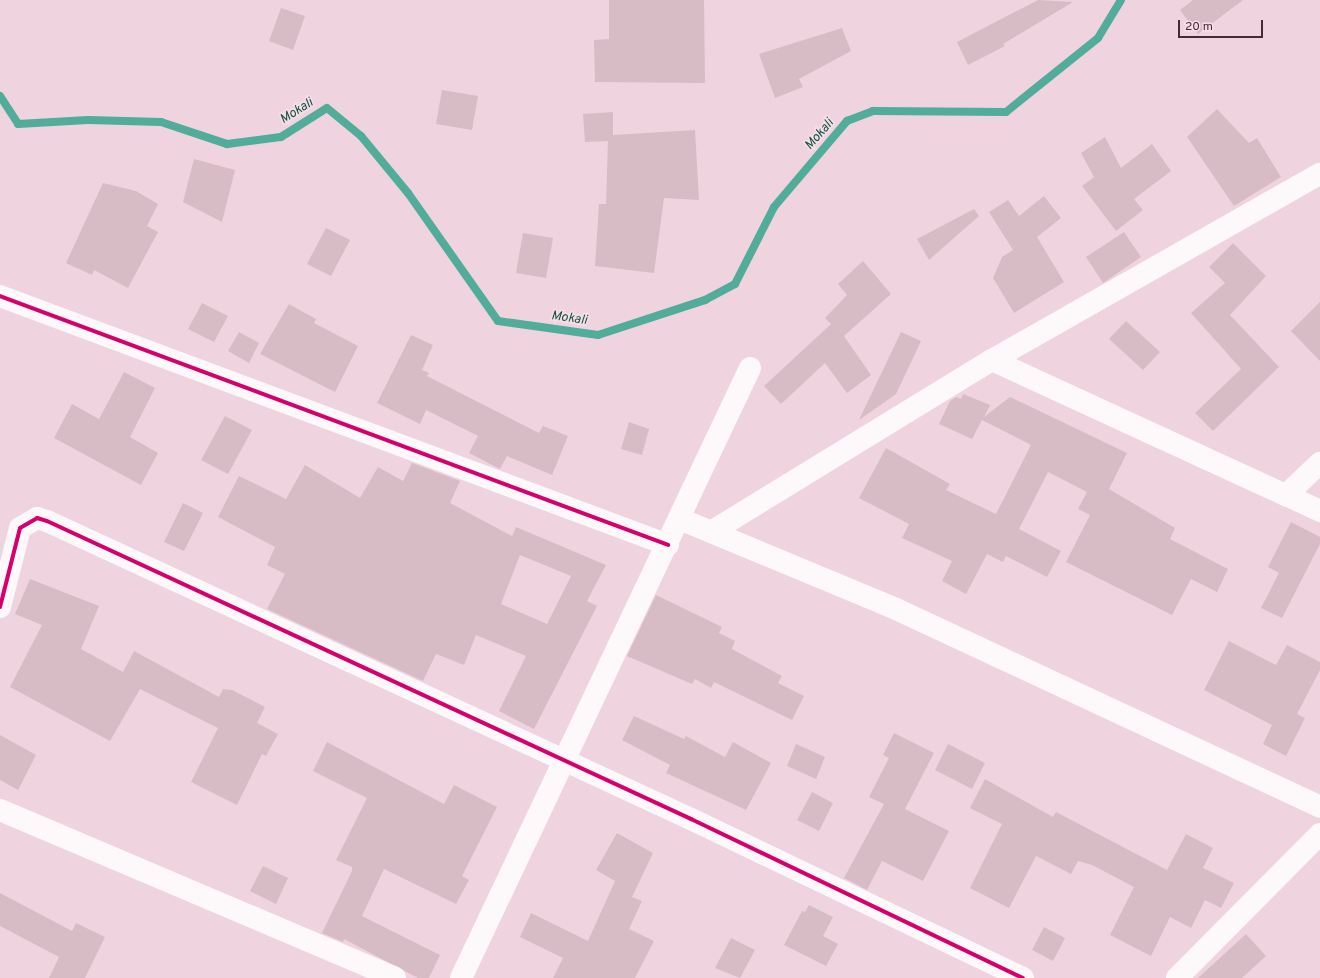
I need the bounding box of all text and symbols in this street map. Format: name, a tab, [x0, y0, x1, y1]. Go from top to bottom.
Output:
scale bar	[1180, 12, 1265, 38]
text: 20 m	[1185, 19, 1213, 35]
water label: Mokali	[277, 96, 317, 128]
water label: Mokali	[802, 116, 838, 154]
water label: Mokali	[550, 309, 588, 329]

